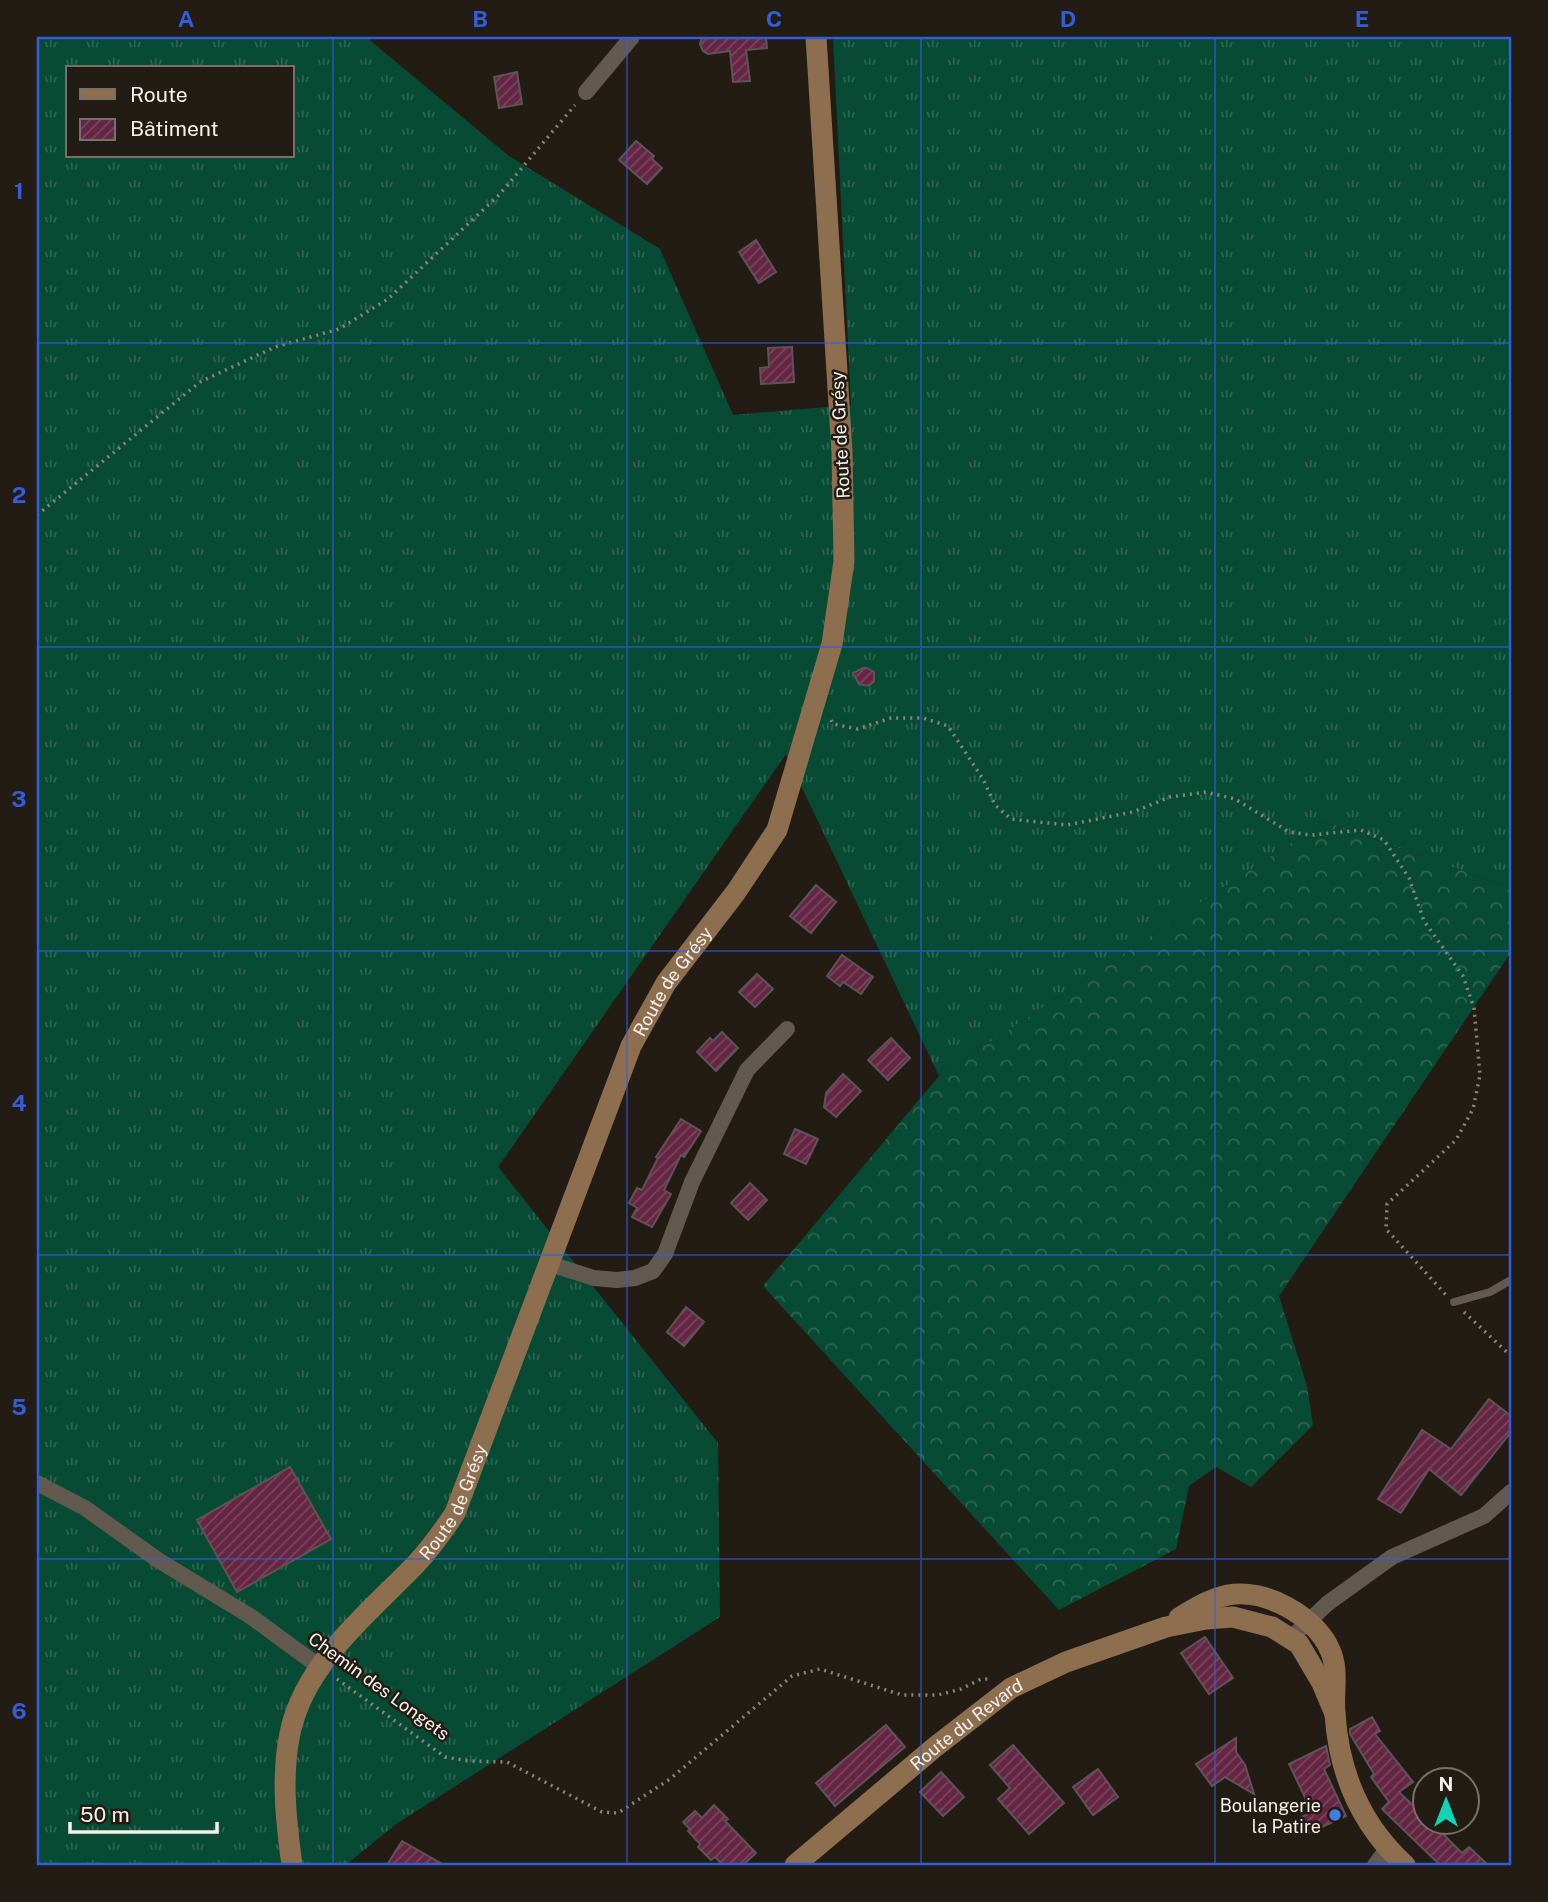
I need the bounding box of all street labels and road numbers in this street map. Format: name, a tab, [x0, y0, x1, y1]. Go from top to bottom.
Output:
street label: Route de Grésy	[826, 370, 854, 499]
street label: Route de Grésy	[628, 922, 716, 1040]
street label: Route de Grésy	[414, 1441, 491, 1564]
street label: Chemin des Longets	[304, 1628, 454, 1744]
street label: Route du Revard	[905, 1674, 1026, 1774]

